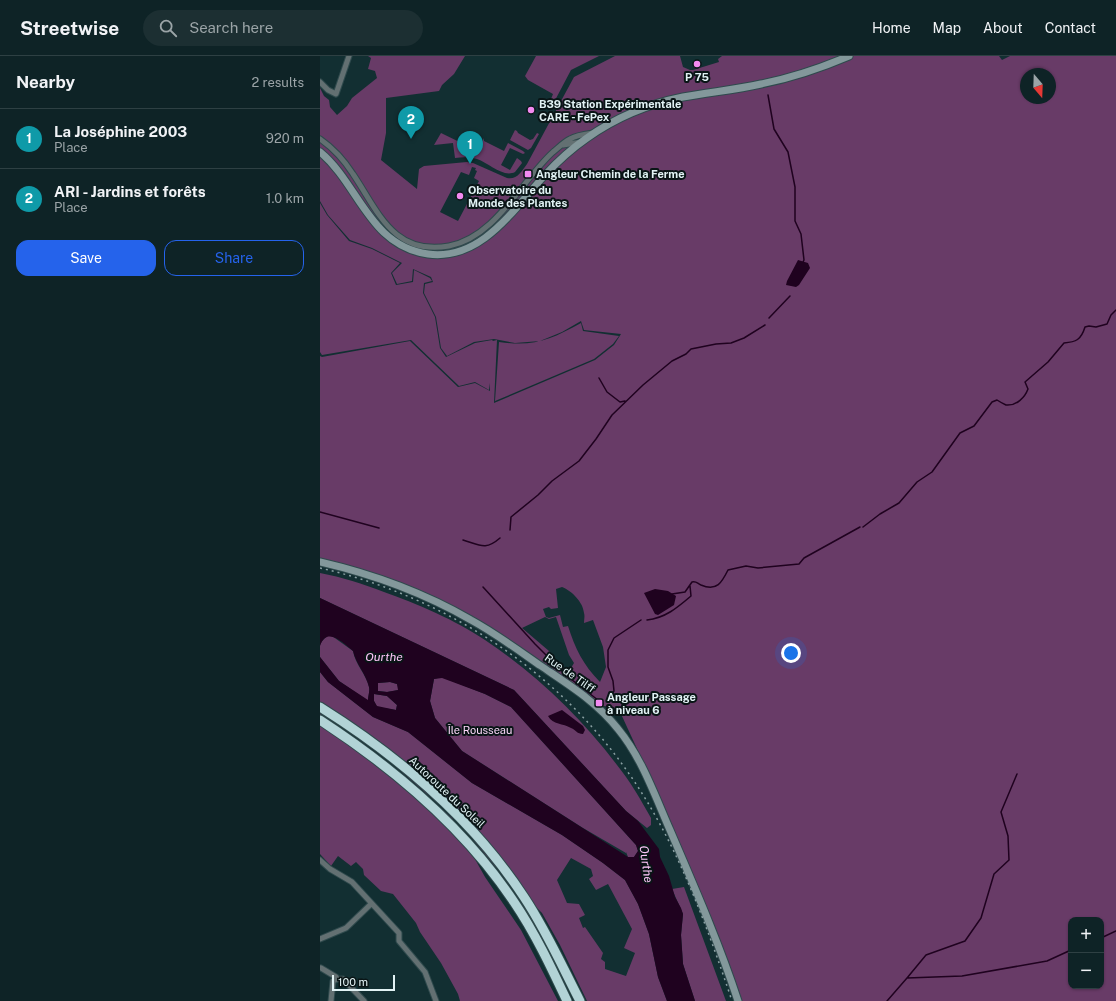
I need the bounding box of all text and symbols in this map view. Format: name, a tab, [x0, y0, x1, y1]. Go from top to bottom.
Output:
search box	[143, 10, 423, 46]
text: Streetwise	[20, 17, 119, 39]
icon: search	[157, 17, 179, 39]
text: Search here	[189, 19, 273, 36]
text: Home	[872, 20, 911, 36]
text: Map	[933, 20, 961, 36]
text: About	[983, 20, 1023, 36]
text: Contact	[1045, 20, 1096, 36]
marker: P 75	[692, 59, 702, 69]
north arrow	[1020, 68, 1056, 104]
place label: P 75	[685, 71, 709, 83]
text: Nearby	[16, 72, 75, 92]
text: 2 results	[252, 75, 304, 90]
place label: B39 Station Expérimentale CARE - FePex	[539, 98, 681, 123]
marker: B39 Station Expérimentale CARE - FePex	[526, 105, 536, 115]
pin: 2	[398, 106, 424, 139]
text: La Joséphine 2003	[54, 123, 187, 140]
text: 1	[26, 131, 32, 146]
text: 920 m	[266, 131, 304, 146]
pin: 1	[457, 131, 483, 164]
text: Place	[54, 140, 88, 155]
place label: Angleur Chemin de la Ferme	[536, 168, 684, 180]
marker: Angleur Chemin de la Ferme	[523, 169, 533, 179]
text: ARI - Jardins et forêts	[54, 183, 206, 200]
place label: Observatoire du Monde des Plantes	[468, 184, 567, 209]
text: 2	[25, 191, 33, 206]
text: 1.0 km	[266, 191, 304, 206]
marker: Observatoire du Monde des Plantes	[455, 191, 465, 201]
text: Place	[54, 200, 88, 215]
button: Save	[16, 240, 156, 276]
button: Share	[164, 240, 304, 276]
your location	[781, 643, 801, 663]
water label: Ourthe	[365, 650, 403, 664]
street label: Rue de Tilff	[543, 651, 598, 695]
place label: Angleur Passage à niveau 6	[607, 691, 696, 716]
marker: Angleur Passage à niveau 6	[594, 698, 604, 708]
park label: Île Rousseau	[447, 724, 512, 736]
street label: Autoroute du Soleil	[407, 754, 487, 830]
water label: Ourthe	[636, 844, 656, 884]
map controls	[1068, 917, 1104, 989]
button: +	[1068, 917, 1104, 953]
button: −	[1068, 953, 1104, 989]
scale bar	[332, 973, 395, 992]
text: 100 m	[338, 976, 368, 988]

